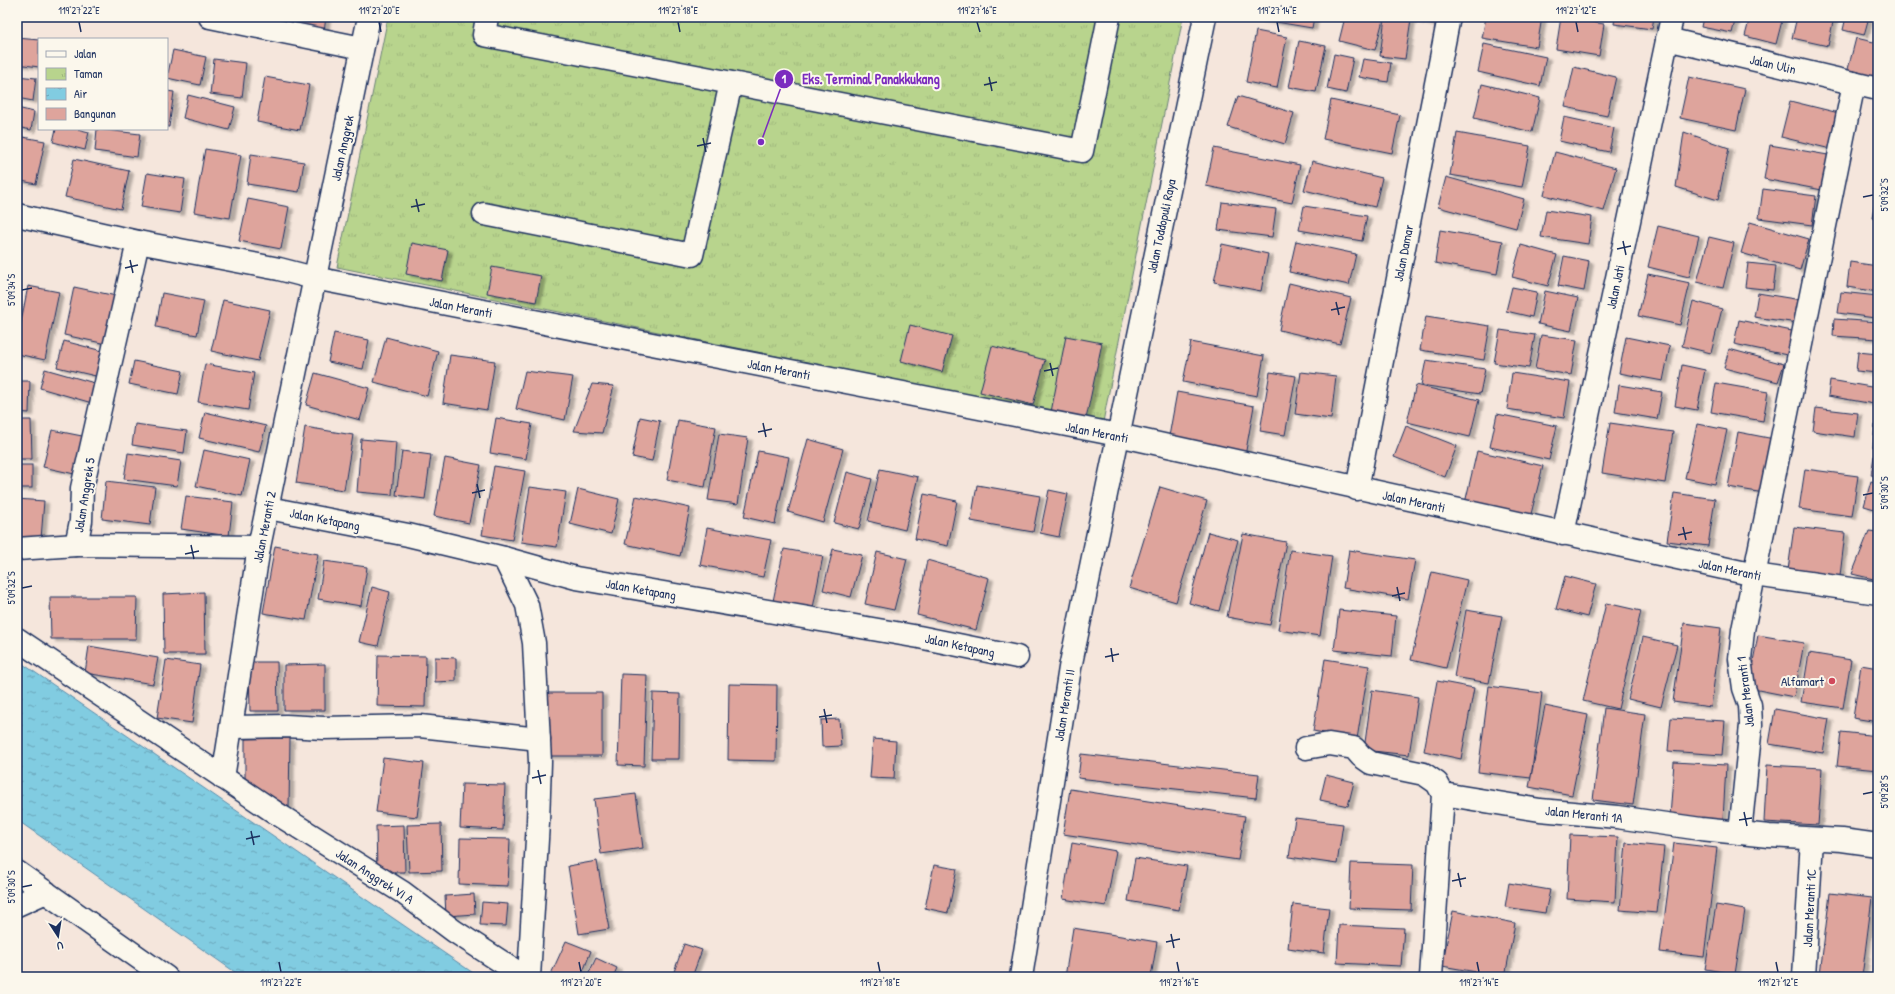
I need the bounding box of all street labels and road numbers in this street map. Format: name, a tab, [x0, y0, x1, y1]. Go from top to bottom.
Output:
street label: Jalan Ulin	[1748, 50, 1798, 78]
street label: Jalan Anggrek	[326, 113, 358, 182]
street label: Jalan Toddopuli Raya	[1142, 177, 1180, 275]
street label: Jalan Damar	[1389, 223, 1417, 283]
street label: Jalan Jati	[1602, 263, 1628, 311]
street label: Jalan Meranti	[428, 292, 494, 322]
street label: Jalan Meranti	[746, 354, 812, 384]
street label: Jalan Meranti	[1064, 417, 1130, 447]
street label: Jalan Anggrek 5	[69, 456, 99, 534]
street label: Jalan Meranti	[1381, 486, 1447, 516]
street label: Jalan Meranti 2	[248, 490, 280, 564]
street label: Jalan Ketapang	[288, 503, 362, 535]
street label: Jalan Meranti	[1697, 554, 1763, 584]
street label: Jalan Ketapang	[604, 574, 678, 604]
street label: Jalan Ketapang	[923, 629, 997, 661]
street label: Jalan Meranti 1	[1732, 655, 1758, 728]
street label: Jalan Meranti II	[1049, 668, 1079, 742]
street label: Jalan Meranti 1A	[1544, 801, 1624, 827]
street label: Jalan Anggrek VI A	[333, 844, 418, 908]
street label: Jalan Meranti 1C	[1798, 868, 1820, 948]

